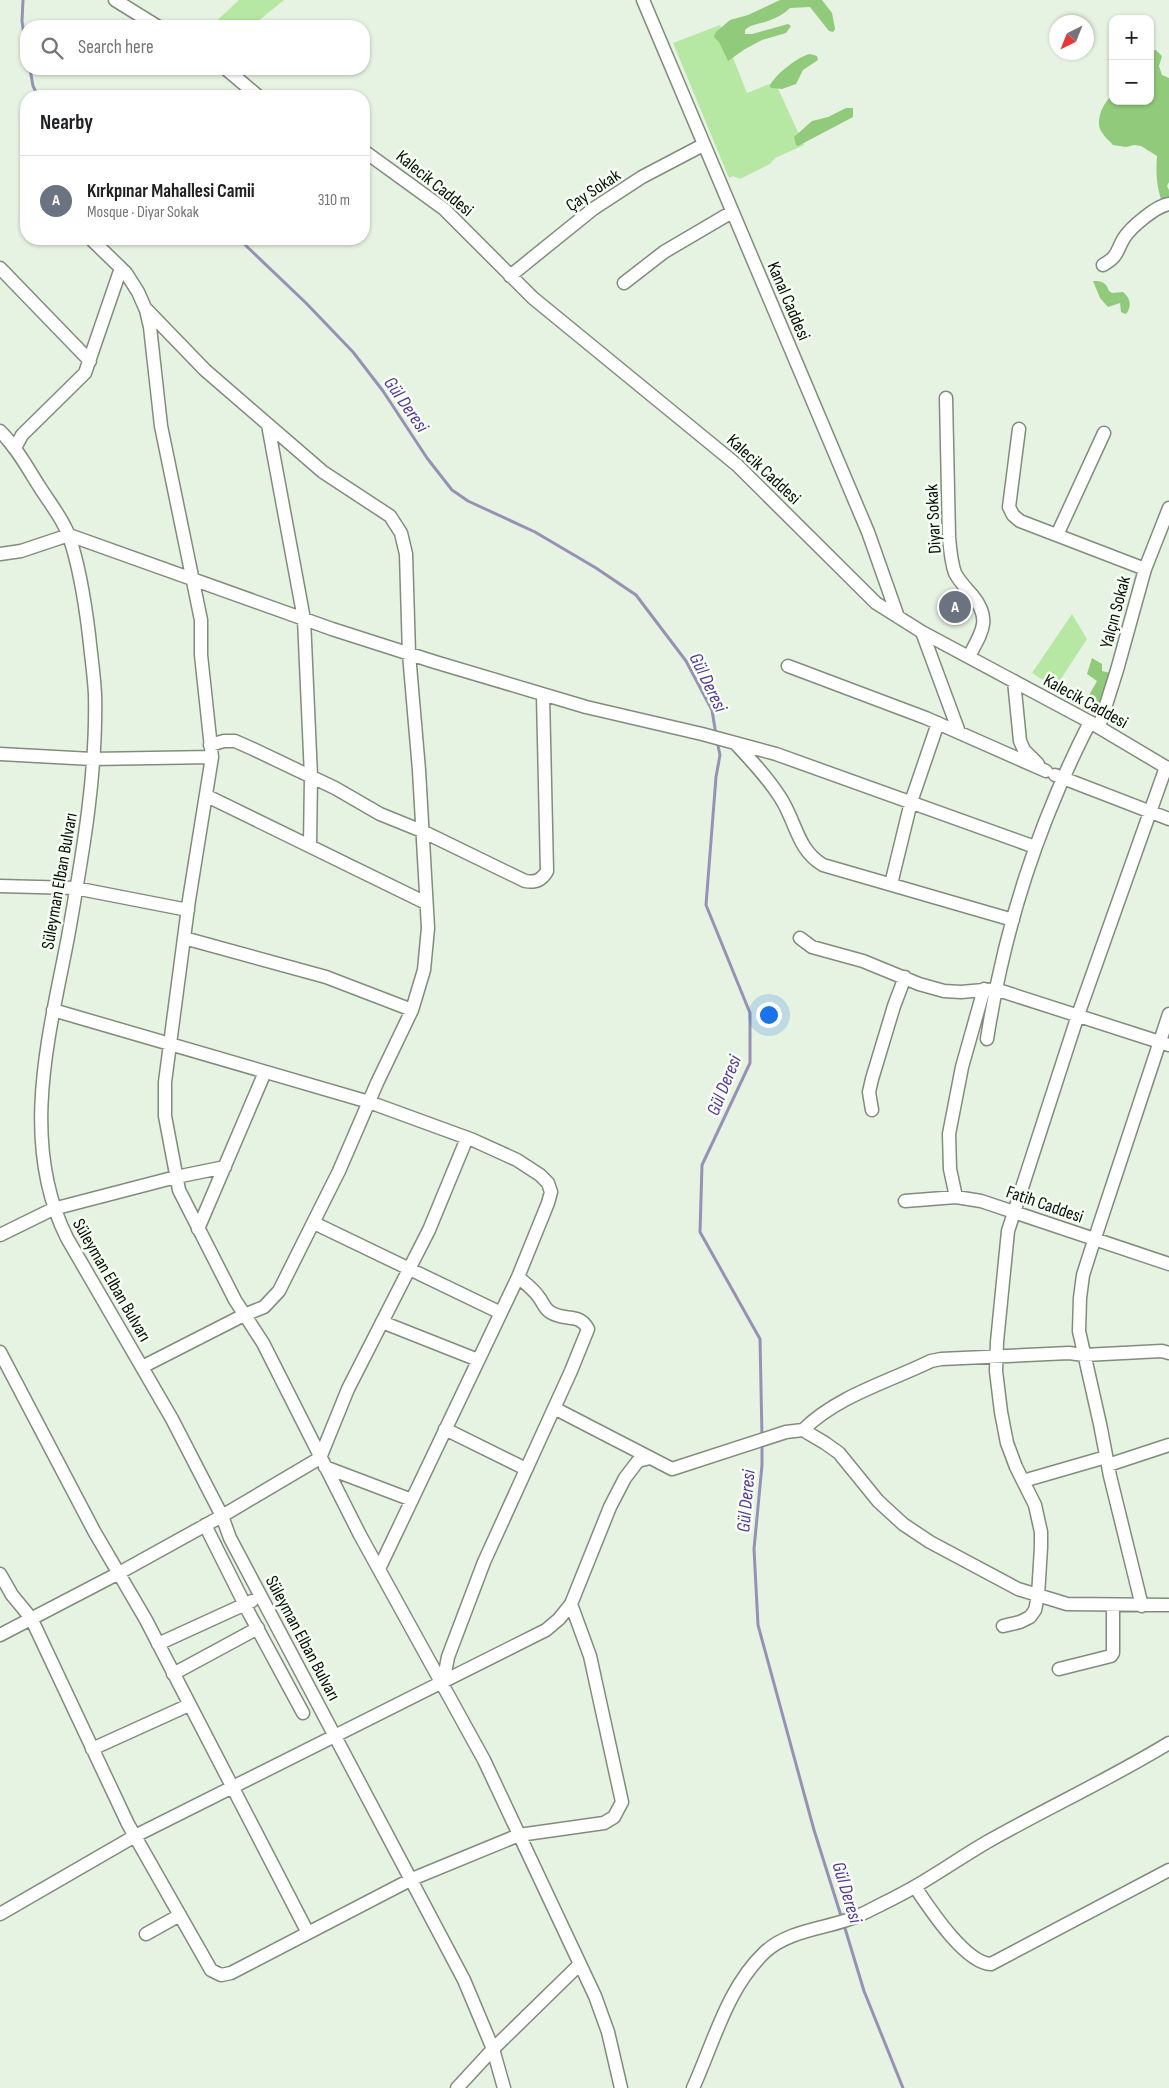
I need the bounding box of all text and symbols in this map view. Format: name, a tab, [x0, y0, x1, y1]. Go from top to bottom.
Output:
north arrow	[1049, 15, 1094, 60]
map controls	[1109, 15, 1154, 105]
button: +	[1109, 15, 1154, 60]
search box	[20, 20, 370, 75]
icon: search	[38, 34, 66, 62]
text: Search here	[78, 36, 154, 59]
button: −	[1109, 60, 1154, 105]
text: Nearby	[40, 110, 93, 135]
street label: Kalecik Caddesi	[392, 146, 478, 221]
street label: Çay Sokak	[562, 165, 624, 216]
text: Kırkpınar Mahallesi Camii	[87, 180, 255, 203]
text: A	[52, 191, 60, 210]
text: 310 m	[318, 191, 350, 210]
text: Mosque · Diyar Sokak	[87, 203, 199, 222]
street label: Kanal Caddesi	[763, 259, 814, 344]
water label: Gül Deresi	[378, 373, 433, 438]
street label: Kalecik Caddesi	[722, 430, 805, 509]
street label: Diyar Sokak	[921, 484, 946, 554]
street label: Yalçın Sokak	[1096, 574, 1135, 651]
pin: A	[939, 588, 971, 626]
water label: Gül Deresi	[684, 649, 732, 716]
street label: Kalecik Caddesi	[1040, 670, 1132, 733]
street label: Süleyman Elban Bulvarı	[37, 811, 82, 951]
your location	[756, 1002, 782, 1028]
water label: Gül Deresi	[702, 1052, 747, 1119]
street label: Fatih Caddesi	[1003, 1181, 1086, 1227]
street label: Süleyman Elban Bulvarı	[68, 1215, 155, 1345]
water label: Gül Deresi	[732, 1468, 761, 1533]
street label: Süleyman Elban Bulvarı	[261, 1572, 344, 1704]
water label: Gül Deresi	[826, 1859, 867, 1926]

